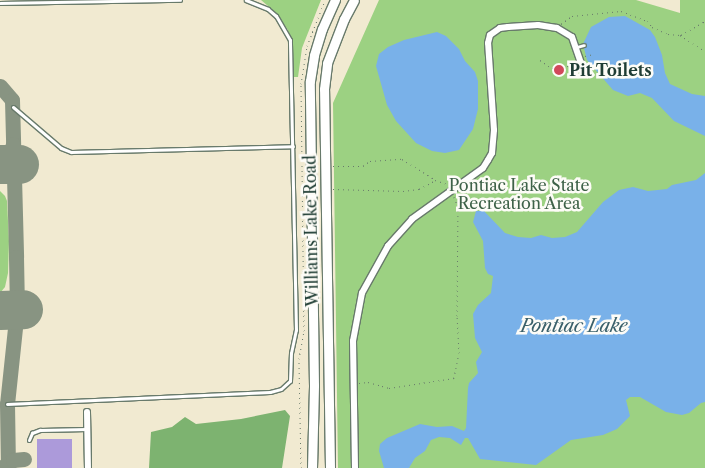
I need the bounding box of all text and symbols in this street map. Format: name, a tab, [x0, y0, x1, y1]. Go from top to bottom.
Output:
place label: Pit Toilets	[569, 60, 652, 80]
marker: Pit Toilets	[553, 64, 565, 76]
street label: Williams Lake Road	[300, 155, 322, 307]
park label: Pontiac Lake State Recreation Area	[449, 175, 589, 213]
water label: Pontiac Lake	[520, 315, 628, 337]

